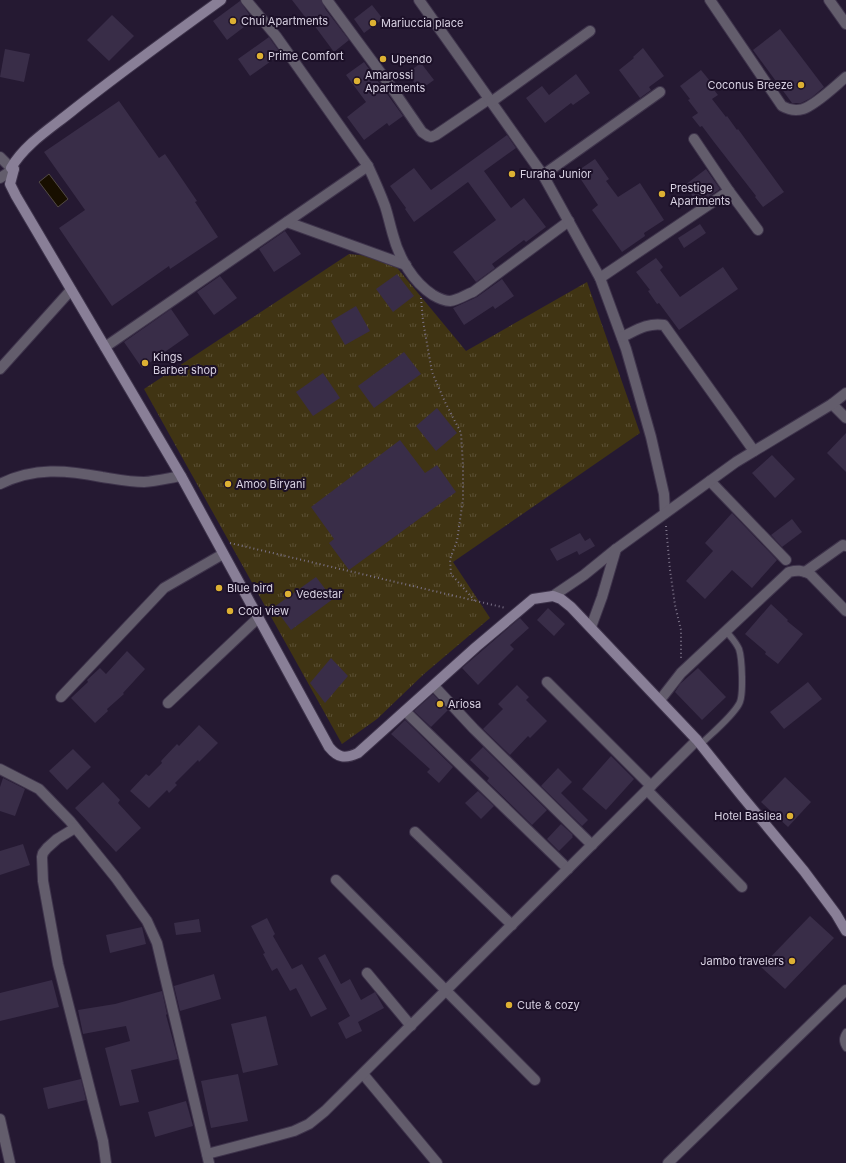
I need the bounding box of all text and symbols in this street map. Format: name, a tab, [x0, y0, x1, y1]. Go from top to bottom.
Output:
place label: Chui Apartments	[241, 14, 328, 28]
marker: Chui Apartments	[228, 16, 238, 26]
place label: Mariuccia place	[381, 16, 463, 30]
marker: Mariuccia place	[368, 18, 378, 28]
place label: Prime Comfort	[268, 49, 344, 63]
marker: Prime Comfort	[255, 51, 265, 61]
place label: Upendo	[391, 52, 433, 66]
marker: Upendo	[378, 54, 388, 64]
place label: Amarossi Apartments	[365, 68, 426, 95]
marker: Amarossi Apartments	[352, 76, 362, 86]
place label: Coconus Breeze	[707, 78, 793, 92]
marker: Coconus Breeze	[796, 80, 806, 90]
place label: Furaha Junior	[520, 167, 591, 181]
marker: Furaha Junior	[507, 169, 517, 179]
place label: Prestige Apartments	[670, 181, 731, 208]
marker: Prestige Apartments	[657, 189, 667, 199]
place label: Kings Barber shop	[153, 350, 217, 377]
marker: Kings Barber shop	[140, 358, 150, 368]
place label: Amoo Biryani	[236, 477, 305, 491]
marker: Amoo Biryani	[223, 479, 233, 489]
place label: Blue bird	[227, 581, 273, 595]
marker: Blue bird	[214, 583, 224, 593]
place label: Vedestar	[296, 587, 342, 601]
marker: Vedestar	[283, 589, 293, 599]
place label: Cool view	[238, 604, 289, 618]
marker: Cool view	[225, 606, 235, 616]
place label: Ariosa	[448, 697, 481, 711]
marker: Ariosa	[435, 699, 445, 709]
place label: Hotel Basilea	[714, 809, 782, 823]
marker: Hotel Basilea	[785, 811, 795, 821]
place label: Jambo travelers	[700, 954, 784, 968]
marker: Jambo travelers	[787, 956, 797, 966]
place label: Cute & cozy	[517, 998, 580, 1012]
marker: Cute & cozy	[504, 1000, 514, 1010]

